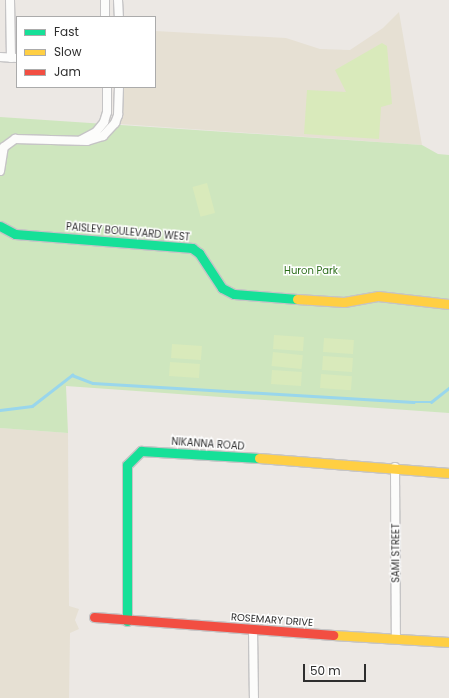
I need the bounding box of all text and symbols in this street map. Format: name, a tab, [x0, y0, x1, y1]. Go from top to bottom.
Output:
legend	[16, 16, 156, 88]
text: Fast	[54, 23, 79, 40]
text: Slow	[54, 43, 82, 60]
text: Jam	[54, 63, 81, 80]
street label: PAISLEY BOULEVARD WEST	[65, 221, 191, 243]
park label: Huron Park	[284, 265, 338, 277]
street label: NIKANNA ROAD	[171, 435, 245, 453]
street label: SAMI STREET	[390, 523, 402, 583]
street label: ROSEMARY DRIVE	[230, 611, 314, 629]
scale bar	[305, 656, 368, 682]
text: 50 m	[310, 662, 341, 679]

